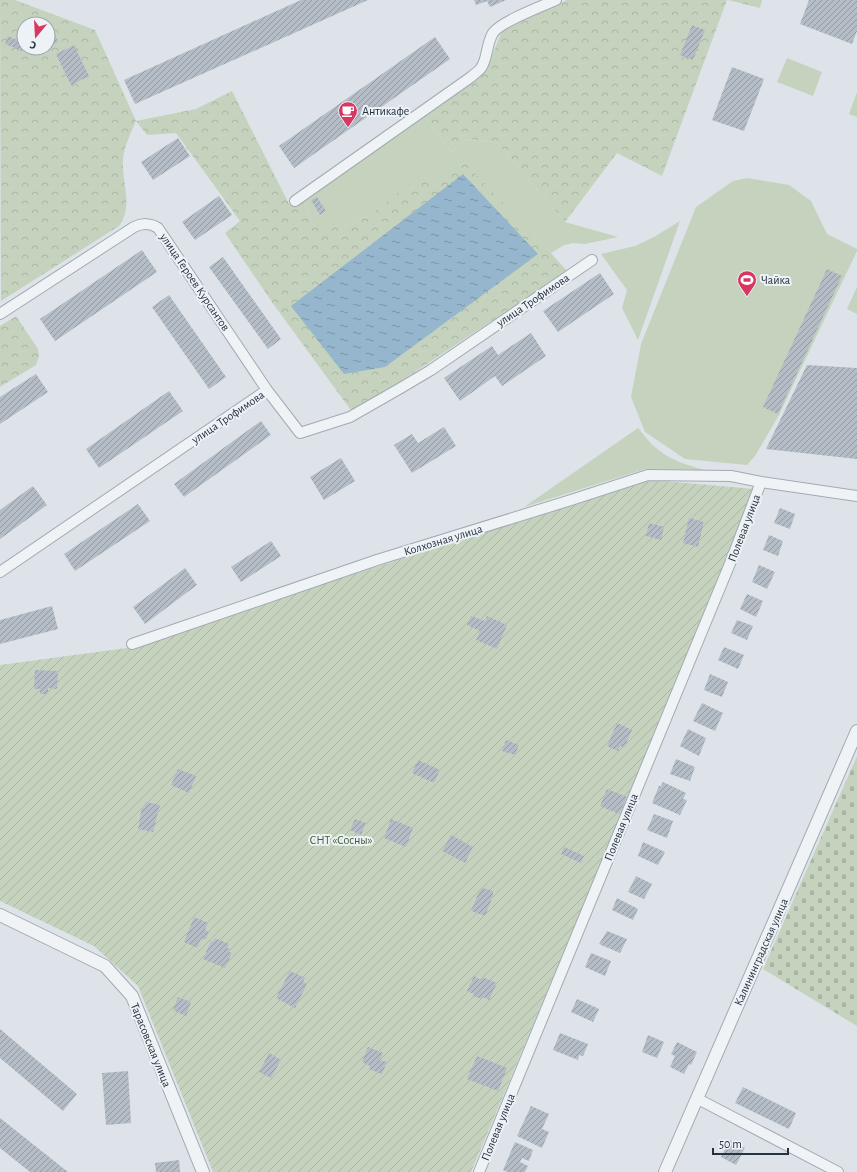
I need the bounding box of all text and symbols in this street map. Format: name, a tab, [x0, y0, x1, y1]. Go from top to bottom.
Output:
north arrow	[16, 16, 56, 56]
text: С	[28, 39, 38, 51]
cafe icon: Антикафе	[337, 100, 359, 128]
place label: Антикафе	[362, 105, 409, 117]
street label: улица Героев Курсантов	[157, 230, 232, 334]
sports icon: Чайка	[736, 269, 758, 297]
street label: улица Трофимова	[494, 271, 572, 330]
place label: Чайка	[761, 274, 791, 286]
street label: улица Трофимова	[189, 388, 267, 447]
street label: Полевая улица	[726, 492, 764, 564]
street label: Колхозная улица	[402, 522, 485, 559]
street label: Полевая улица	[602, 791, 641, 863]
park label: СНТ «Сосны»	[310, 834, 373, 846]
street label: Калининградская улица	[732, 896, 791, 1008]
street label: Тарасовская улица	[128, 1001, 174, 1090]
street label: Полевая улица	[479, 1091, 518, 1163]
scale bar	[713, 1130, 788, 1156]
text: 50 m	[719, 1138, 742, 1150]

